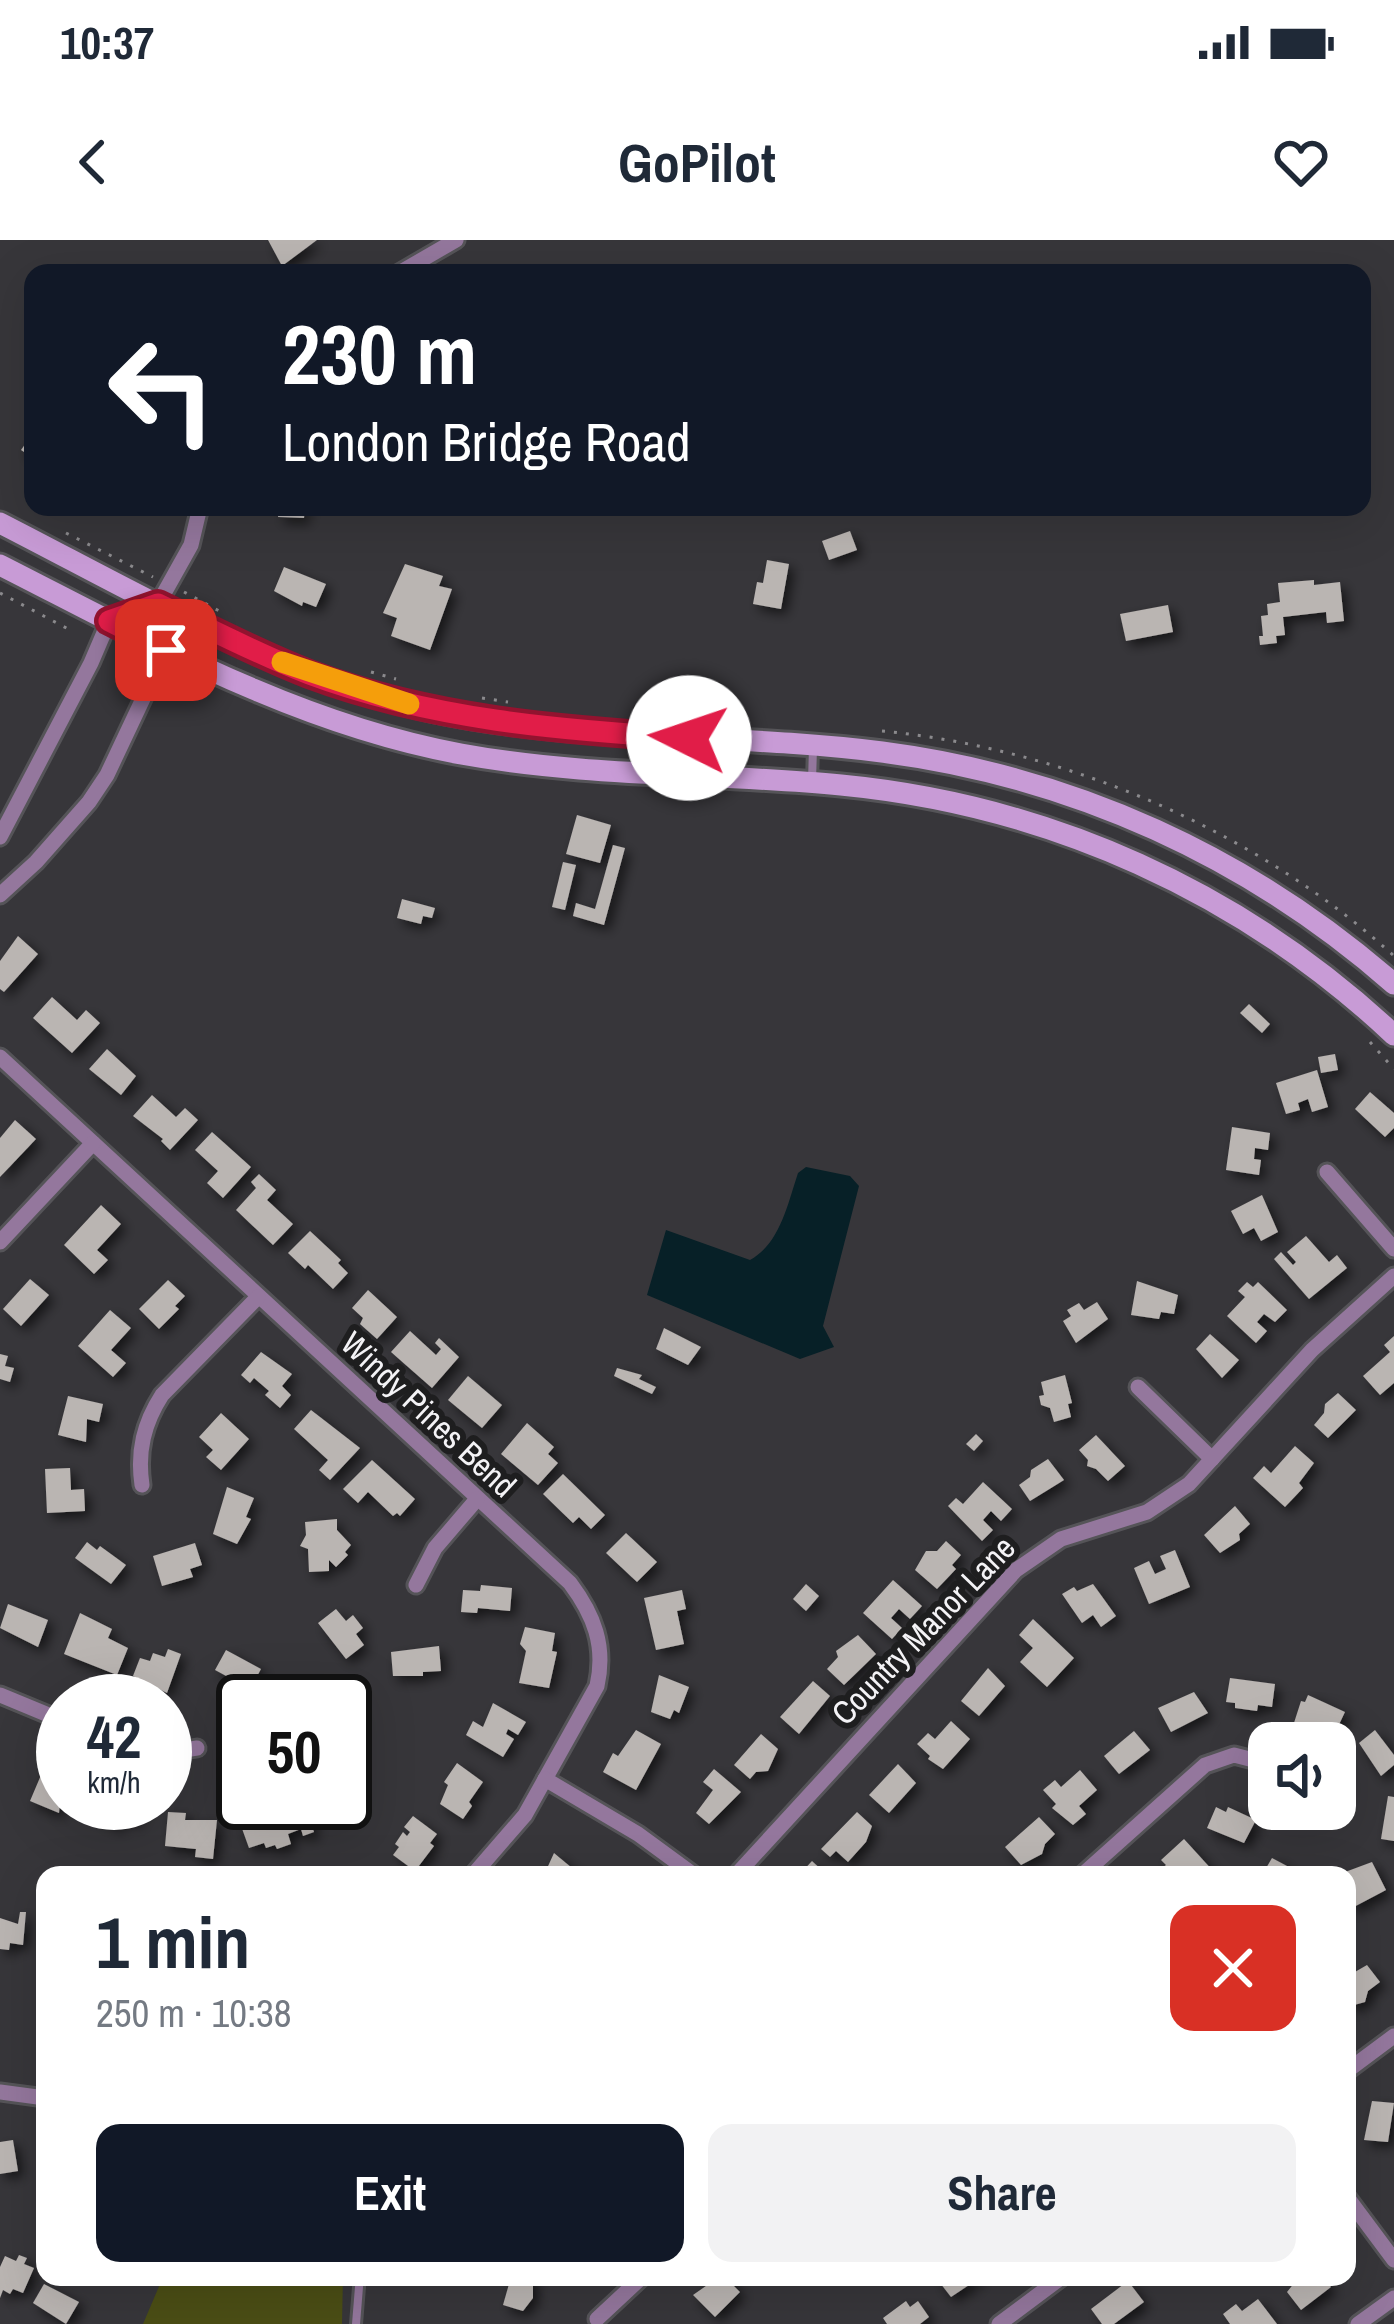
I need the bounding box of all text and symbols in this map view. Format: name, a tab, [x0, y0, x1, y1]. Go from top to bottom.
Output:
text: 10:37	[60, 12, 154, 73]
text: GoPilot	[618, 126, 776, 199]
icon: back	[60, 129, 126, 195]
icon: heart	[1268, 129, 1334, 195]
text: 230 m	[282, 297, 477, 410]
icon: left	[84, 312, 240, 468]
text: London Bridge Road	[282, 405, 691, 478]
pin	[115, 599, 217, 701]
icon: arrive	[133, 617, 199, 683]
position arrow	[626, 675, 752, 801]
street label: Windy Pines Bend	[332, 1321, 526, 1507]
street label: Country Manor Lane	[821, 1526, 1025, 1734]
speed limit sign: 50	[216, 1674, 372, 1830]
text: 42	[87, 1696, 141, 1777]
map controls	[1248, 1722, 1356, 1830]
button: sound	[1248, 1722, 1356, 1830]
text: km/h	[87, 1762, 141, 1802]
text: 1 min	[96, 1893, 250, 1990]
button: close	[1170, 1905, 1296, 2031]
text: 250 m · 10:38	[96, 1987, 292, 2039]
button: Exit	[96, 2124, 684, 2262]
button: Share	[708, 2124, 1296, 2262]

